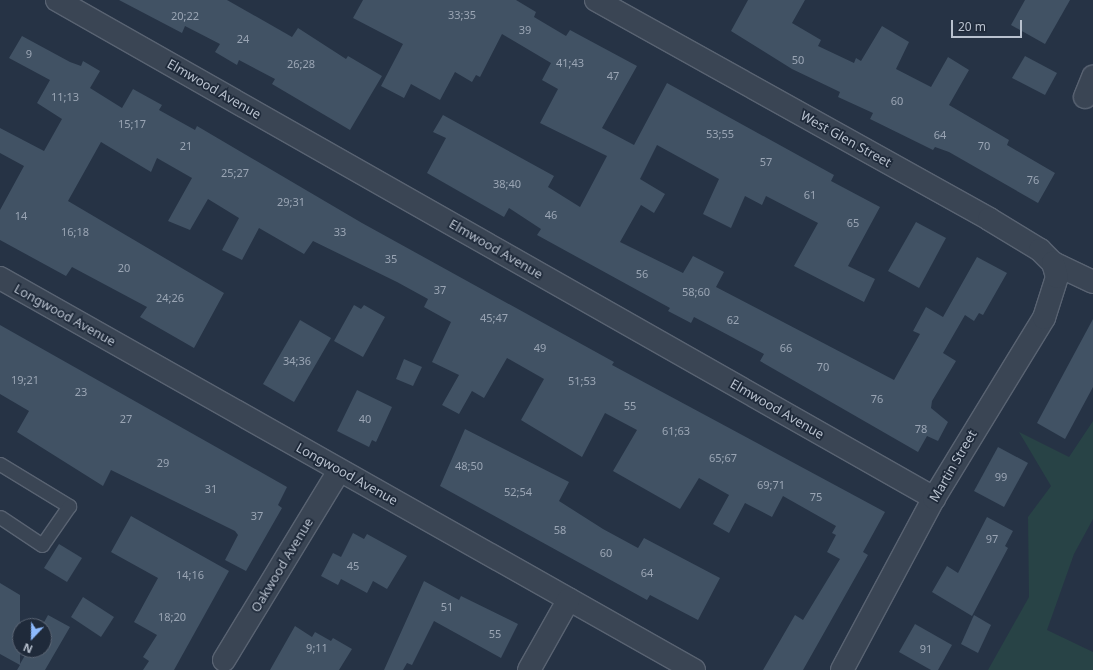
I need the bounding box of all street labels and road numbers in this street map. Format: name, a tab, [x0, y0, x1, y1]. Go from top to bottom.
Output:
street label: Elmwood Avenue	[164, 56, 264, 122]
street label: West Glen Street	[798, 108, 894, 170]
street label: Elmwood Avenue	[446, 216, 546, 282]
street label: Longwood Avenue	[12, 281, 118, 349]
street label: Elmwood Avenue	[727, 376, 827, 442]
street label: Martin Street	[926, 427, 980, 505]
street label: Longwood Avenue	[294, 440, 400, 508]
street label: Oakwood Avenue	[248, 515, 316, 615]

